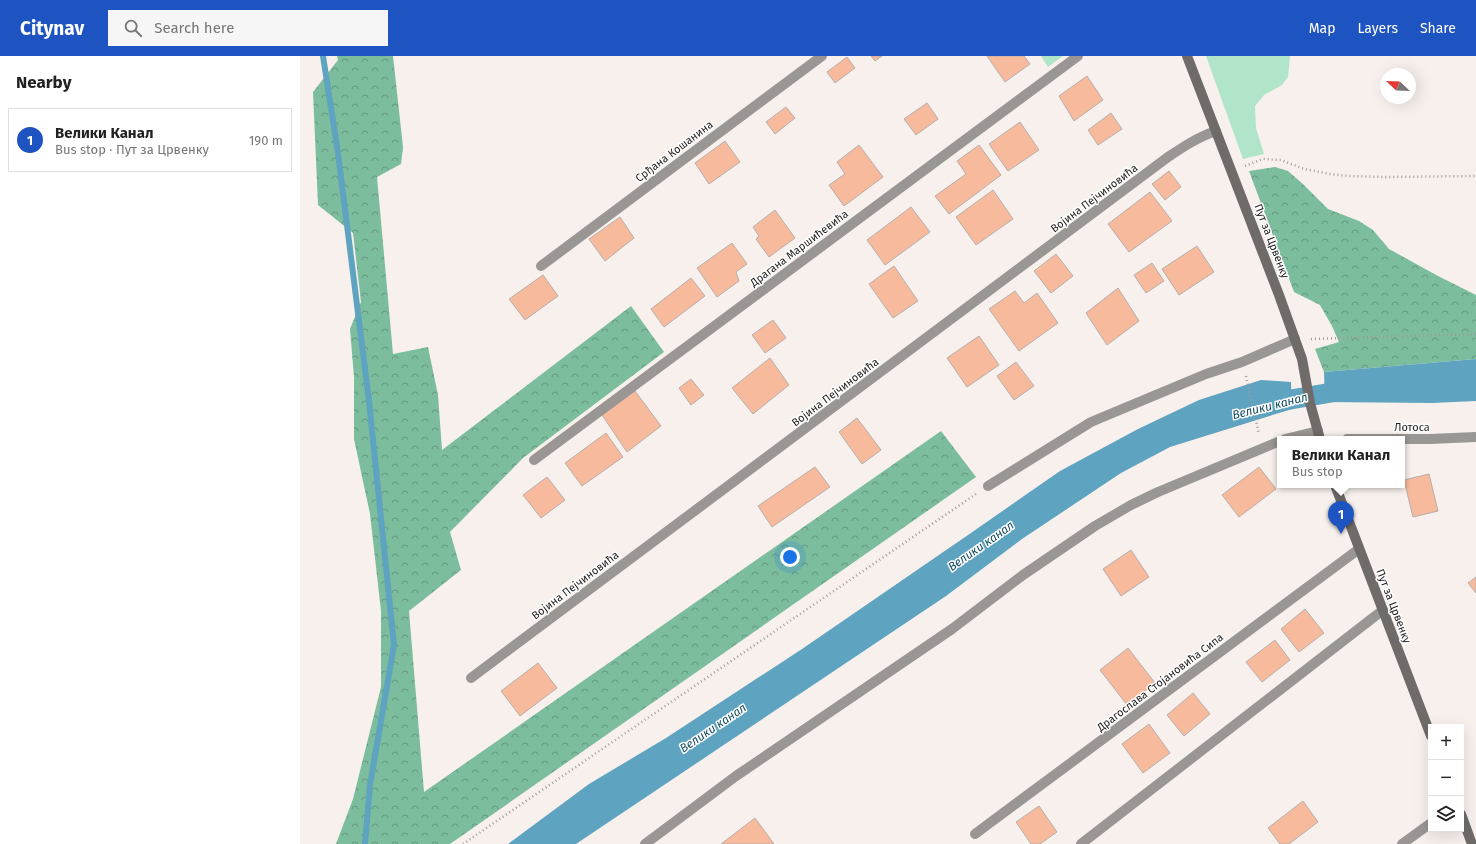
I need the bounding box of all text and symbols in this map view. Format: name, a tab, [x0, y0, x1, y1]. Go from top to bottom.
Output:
search box	[108, 10, 388, 46]
text: Citynav	[20, 17, 84, 40]
icon: search	[122, 17, 144, 39]
text: Search here	[154, 19, 234, 37]
text: Map	[1309, 20, 1335, 37]
text: Layers	[1357, 20, 1398, 37]
text: Share	[1420, 20, 1456, 37]
north arrow	[1380, 68, 1416, 104]
text: Nearby	[16, 72, 71, 93]
street label: Срђана Кошанина	[633, 118, 716, 185]
text: Велики Канал	[55, 124, 153, 142]
text: 1	[27, 133, 33, 148]
text: 190 m	[249, 133, 283, 148]
text: Bus stop · Пут за Црвенку	[55, 142, 209, 157]
street label: Војина Пејчиновића	[1048, 161, 1140, 235]
street label: Пут за Црвенку	[1251, 202, 1292, 281]
street label: Драгана Маршићевића	[747, 207, 851, 290]
street label: Војина Пејчиновића	[789, 355, 881, 429]
water label: Велики канал	[1231, 390, 1309, 422]
street label: Лотоса	[1394, 421, 1430, 434]
popup	[1277, 436, 1405, 488]
text: Велики Канал	[1292, 446, 1390, 464]
text: Bus stop	[1292, 464, 1343, 479]
pin: 1	[1328, 501, 1354, 534]
water label: Велики канал	[945, 518, 1017, 574]
your location	[780, 547, 800, 567]
street label: Војина Пејчиновића	[529, 548, 621, 622]
street label: Пут за Црвенку	[1373, 567, 1414, 646]
street label: Драгослава Стојановића Сипа	[1094, 631, 1226, 735]
water label: Велики канал	[677, 701, 749, 755]
map controls	[1428, 724, 1464, 832]
button: +	[1428, 724, 1464, 760]
button: −	[1428, 760, 1464, 796]
button: layers	[1428, 796, 1464, 832]

